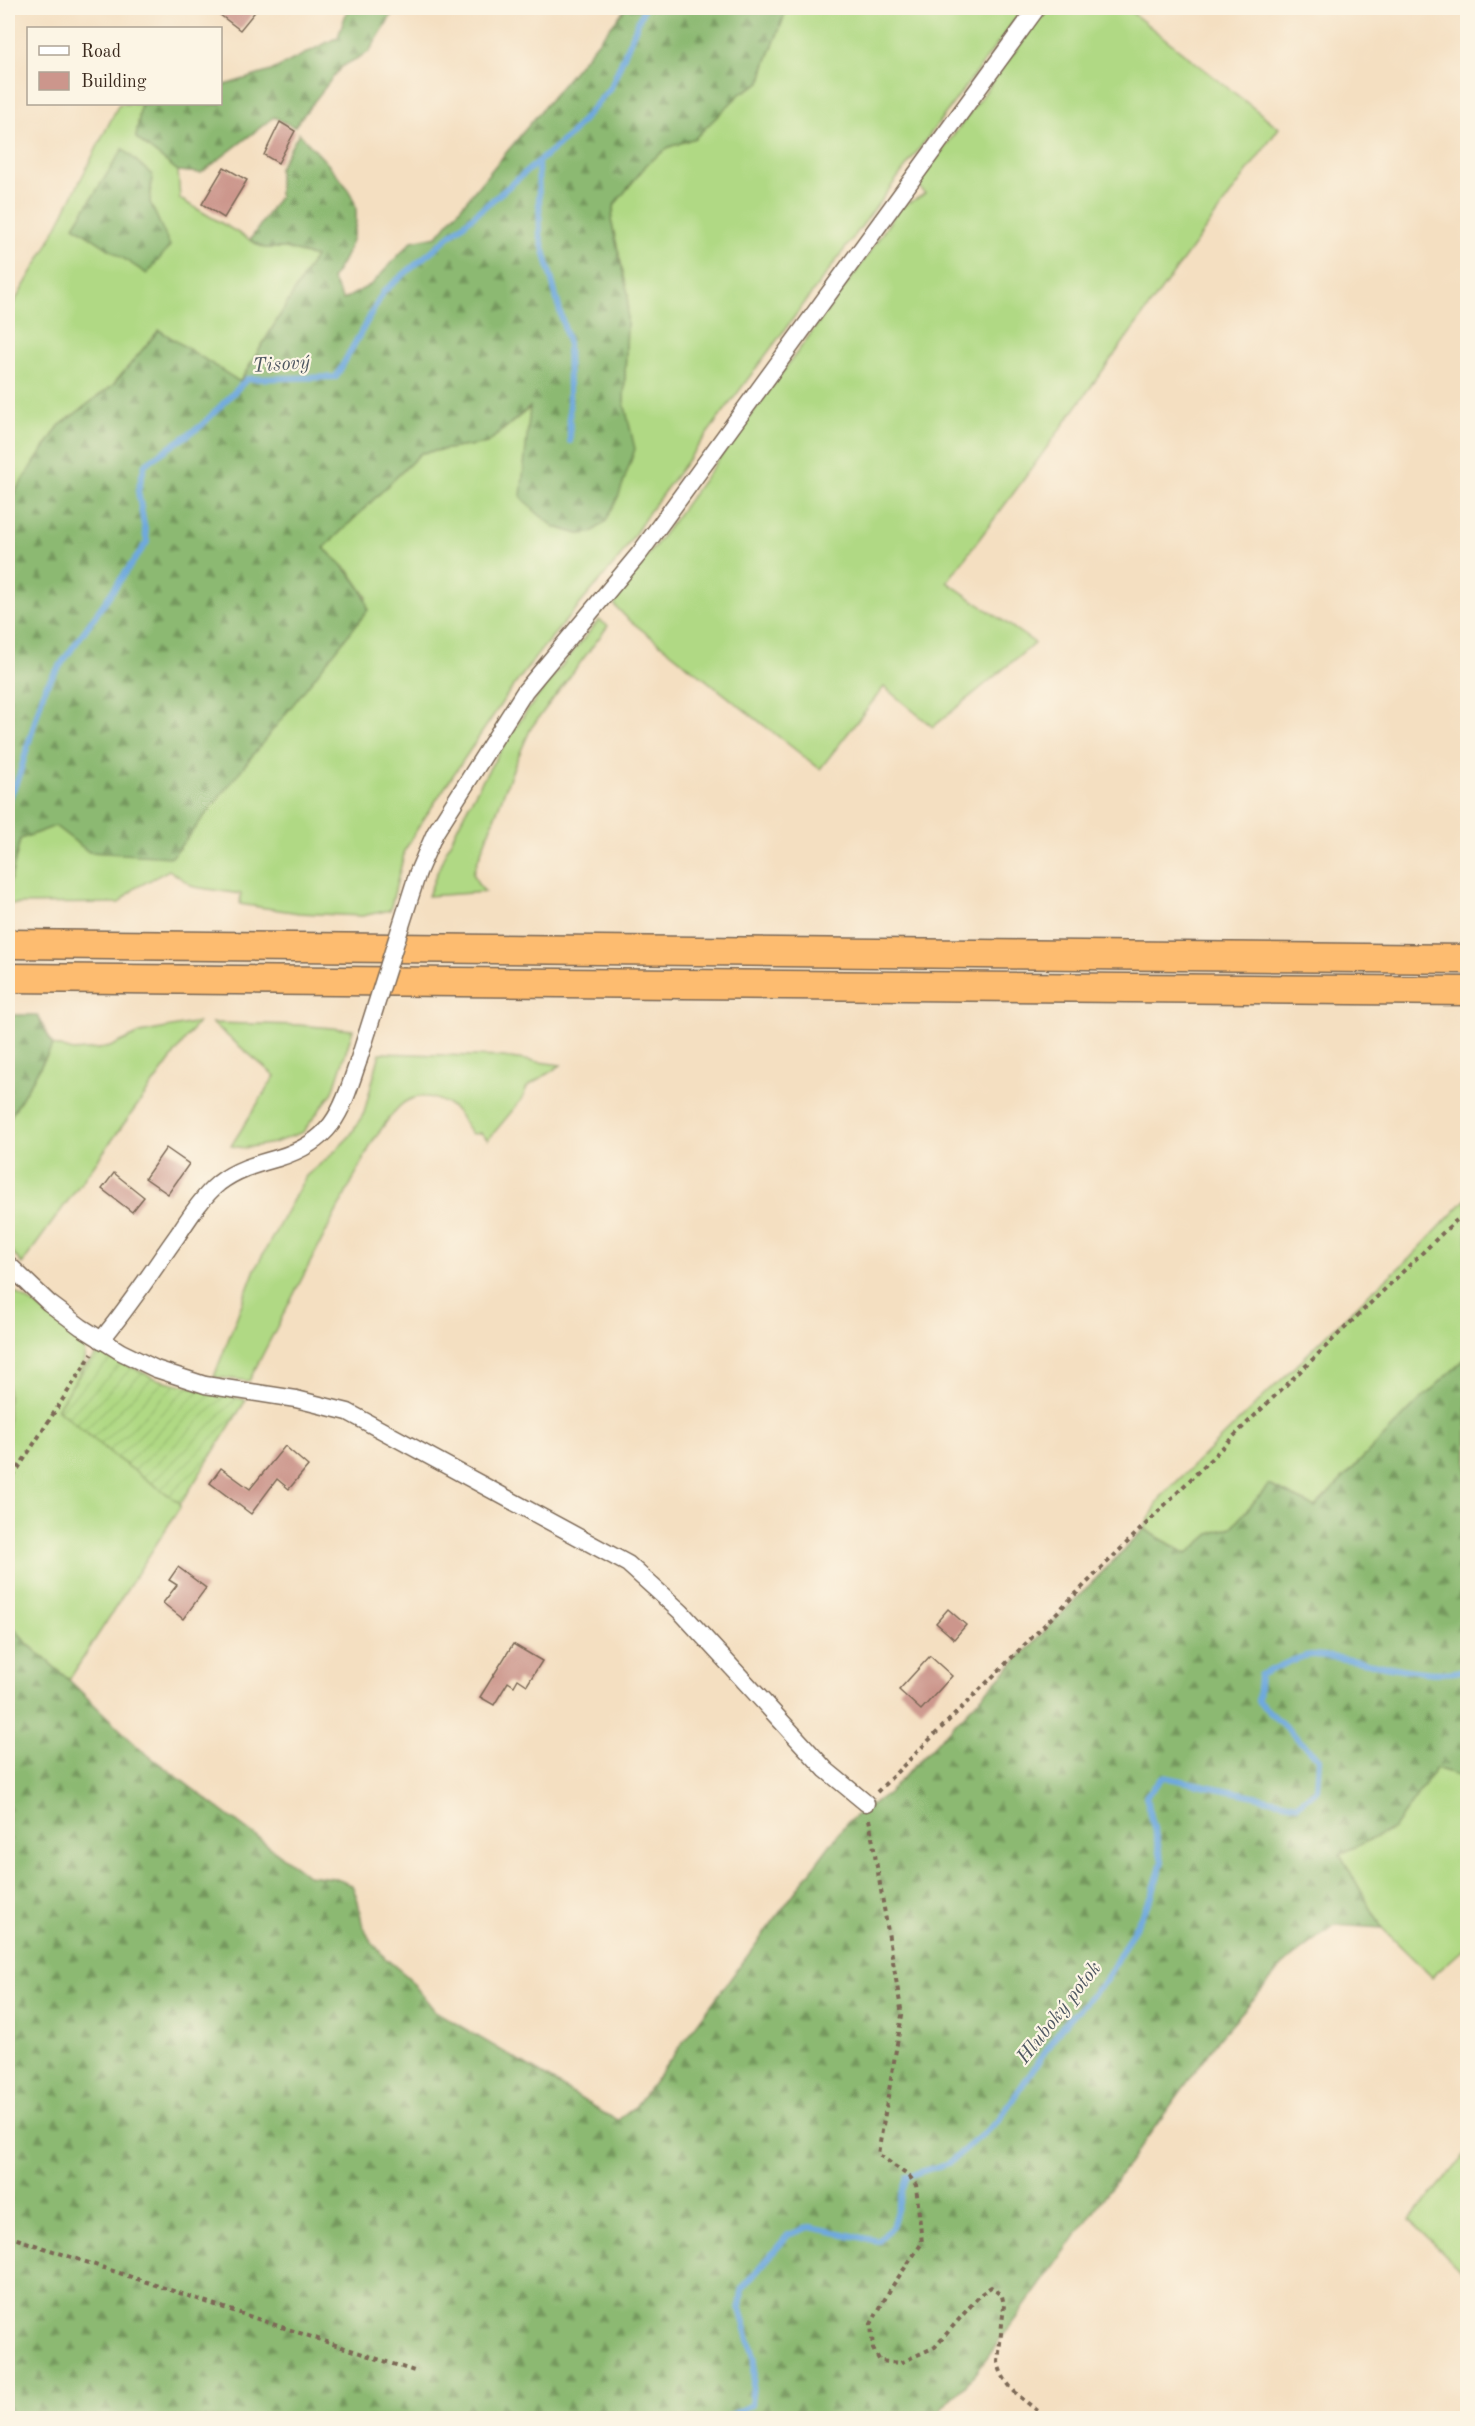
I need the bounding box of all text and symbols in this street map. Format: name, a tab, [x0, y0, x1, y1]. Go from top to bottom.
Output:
legend	[27, 27, 222, 105]
text: Road	[81, 43, 121, 61]
text: Building	[81, 73, 147, 91]
water label: Tisový	[252, 353, 311, 377]
water label: Hluboký potok	[1013, 1958, 1106, 2069]

